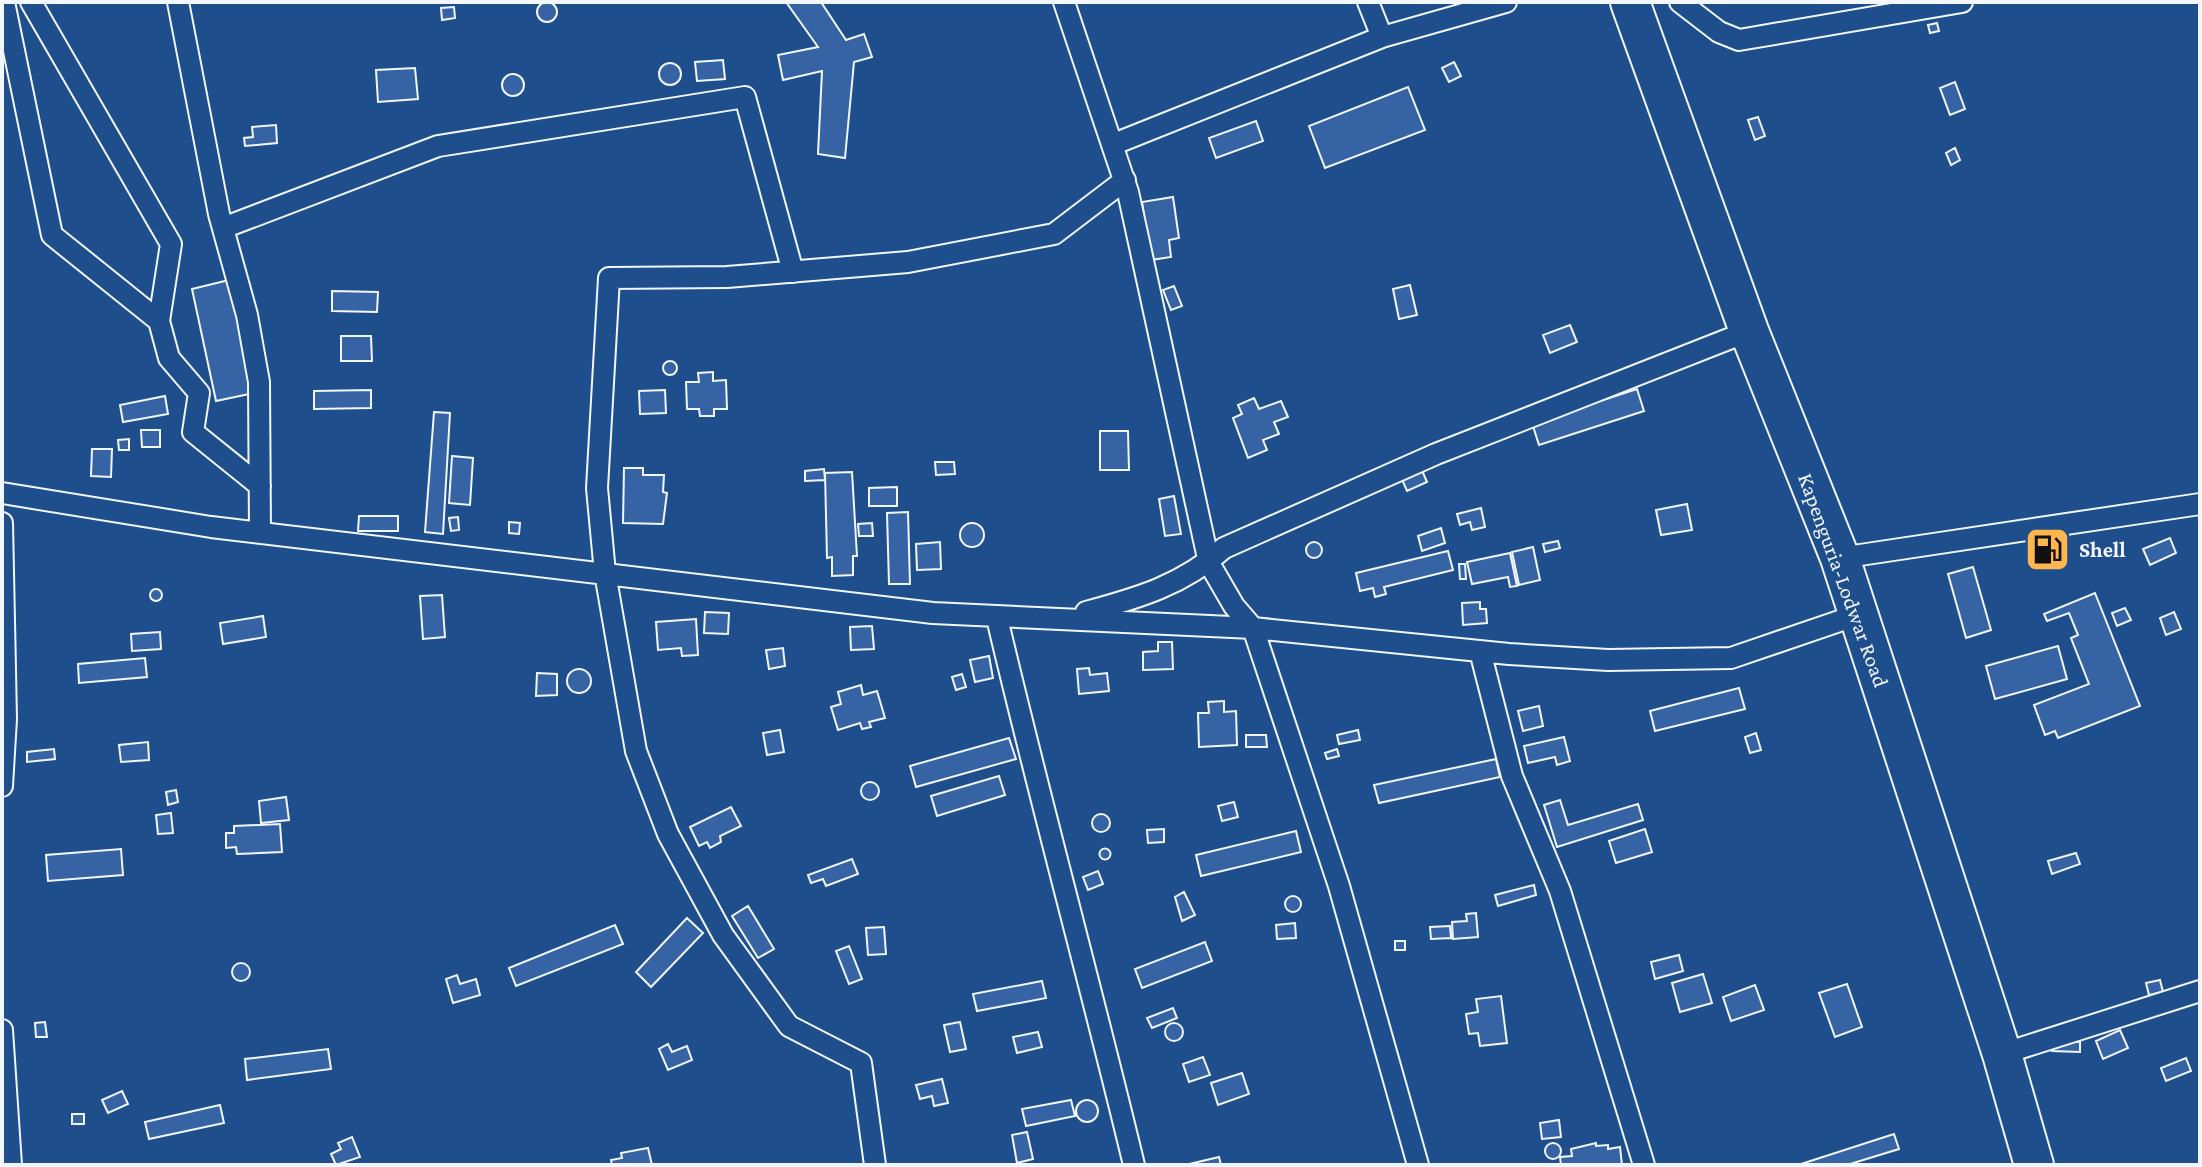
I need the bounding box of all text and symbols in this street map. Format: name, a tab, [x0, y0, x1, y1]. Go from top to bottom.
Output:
street label: Kapenguria-Lodwar Road	[1793, 470, 1894, 691]
fuel station icon: Shell	[2024, 525, 2072, 573]
place label: Shell	[2079, 537, 2126, 562]

